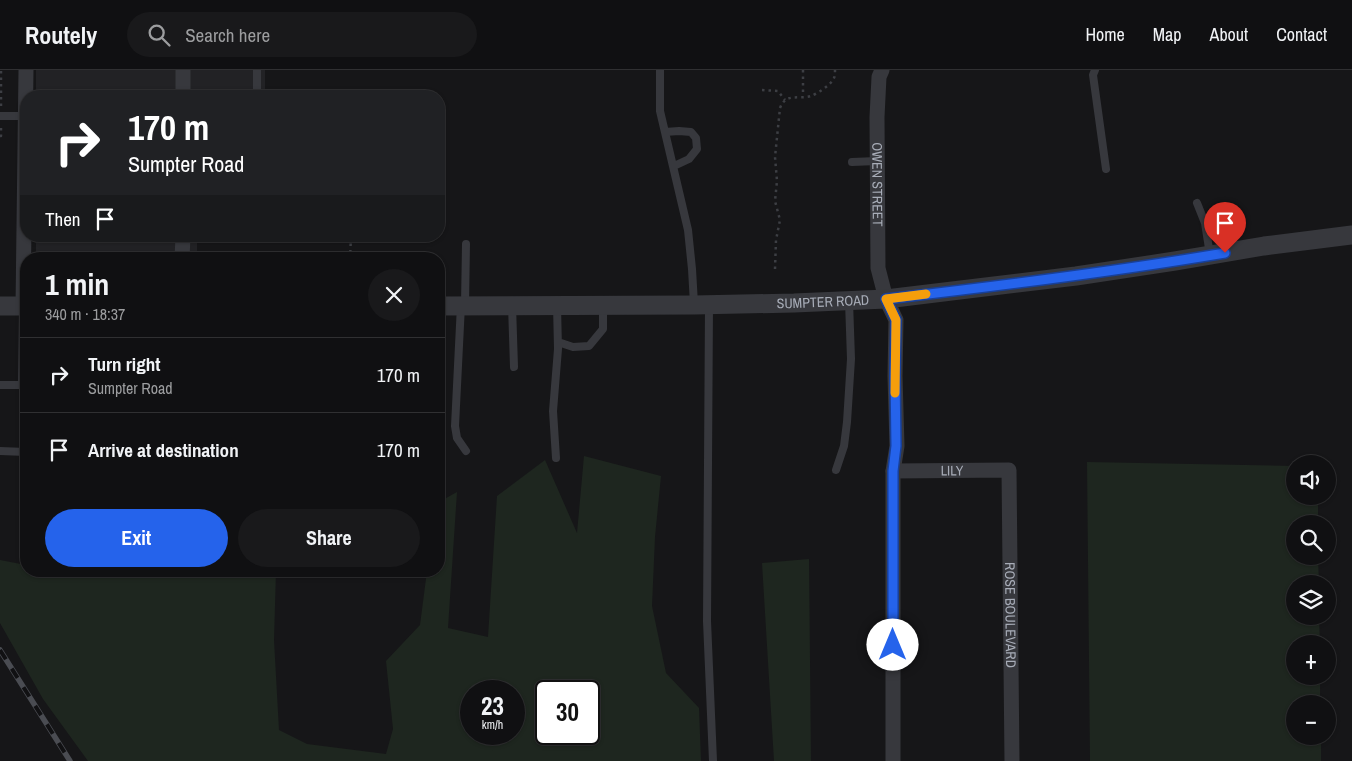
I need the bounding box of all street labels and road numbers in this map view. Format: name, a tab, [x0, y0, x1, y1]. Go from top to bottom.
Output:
street label: OWEN STREET	[868, 142, 887, 227]
street label: SUMPTER ROAD	[777, 291, 870, 312]
street label: LILY	[941, 461, 964, 480]
street label: ROSE BOULEVARD	[1001, 562, 1020, 668]

